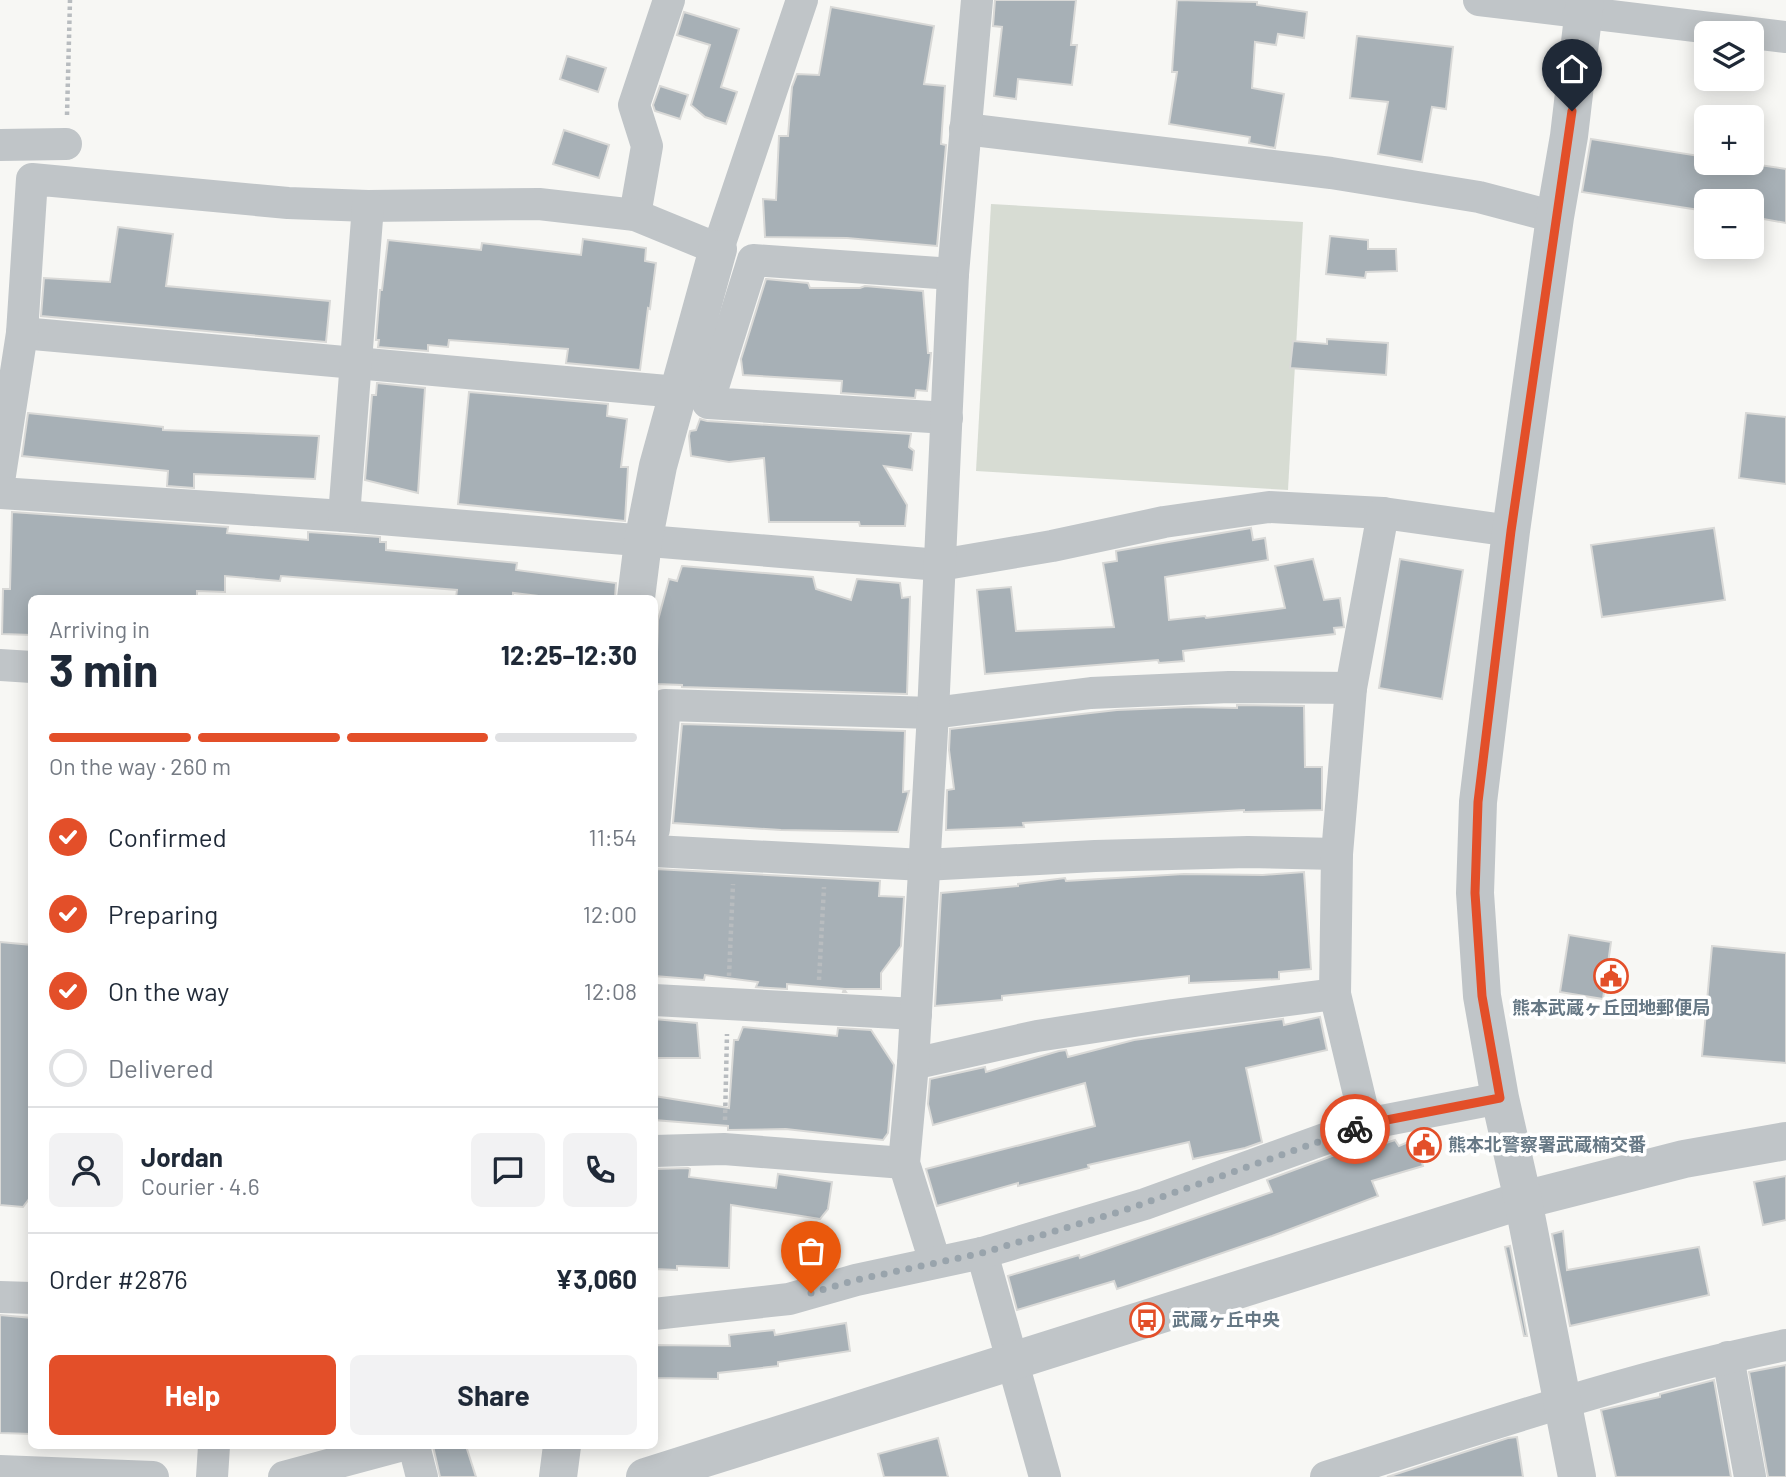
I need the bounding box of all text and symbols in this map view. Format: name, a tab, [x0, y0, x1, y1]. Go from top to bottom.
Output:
map controls	[1694, 21, 1764, 259]
button: layers	[1694, 21, 1764, 91]
pin	[1542, 39, 1602, 111]
icon: home	[1553, 50, 1591, 88]
button: +	[1694, 105, 1764, 175]
button: −	[1694, 189, 1764, 259]
text: Arriving in	[49, 615, 150, 643]
text: 12:25–12:30	[501, 639, 637, 670]
text: 3 min	[49, 641, 158, 696]
text: On the way · 260 m	[49, 752, 231, 780]
icon: check	[49, 818, 87, 856]
text: Confirmed	[108, 821, 227, 852]
text: 11:54	[589, 823, 637, 851]
icon: check	[49, 895, 87, 933]
text: Preparing	[108, 898, 218, 929]
text: 12:00	[583, 900, 637, 928]
public building icon: 熊本武蔵ヶ丘団地郵便局	[1592, 957, 1630, 995]
icon: check	[49, 972, 87, 1010]
text: On the way	[108, 975, 229, 1006]
text: 12:08	[584, 977, 637, 1005]
place label: 熊本武蔵ヶ丘団地郵便局	[1512, 996, 1710, 1018]
text: Delivered	[108, 1052, 214, 1083]
courier	[1320, 1094, 1390, 1164]
icon: bike	[1336, 1110, 1374, 1148]
public building icon: 熊本北警察署武蔵楠交番	[1405, 1126, 1443, 1164]
button: person	[49, 1133, 123, 1207]
button: chat	[471, 1133, 545, 1207]
button: phone	[563, 1133, 637, 1207]
place label: 熊本北警察署武蔵楠交番	[1448, 1133, 1646, 1155]
text: Jordan	[141, 1141, 223, 1172]
text: Courier · 4.6	[141, 1172, 260, 1200]
pin	[781, 1221, 841, 1293]
icon: bag	[792, 1232, 830, 1270]
text: Order #2876	[49, 1263, 188, 1294]
text: ¥3,060	[555, 1263, 637, 1294]
bus stop icon: 武蔵ヶ丘中央	[1128, 1301, 1166, 1339]
place label: 武蔵ヶ丘中央	[1172, 1308, 1280, 1330]
button: Help	[49, 1355, 336, 1435]
button: Share	[350, 1355, 637, 1435]

